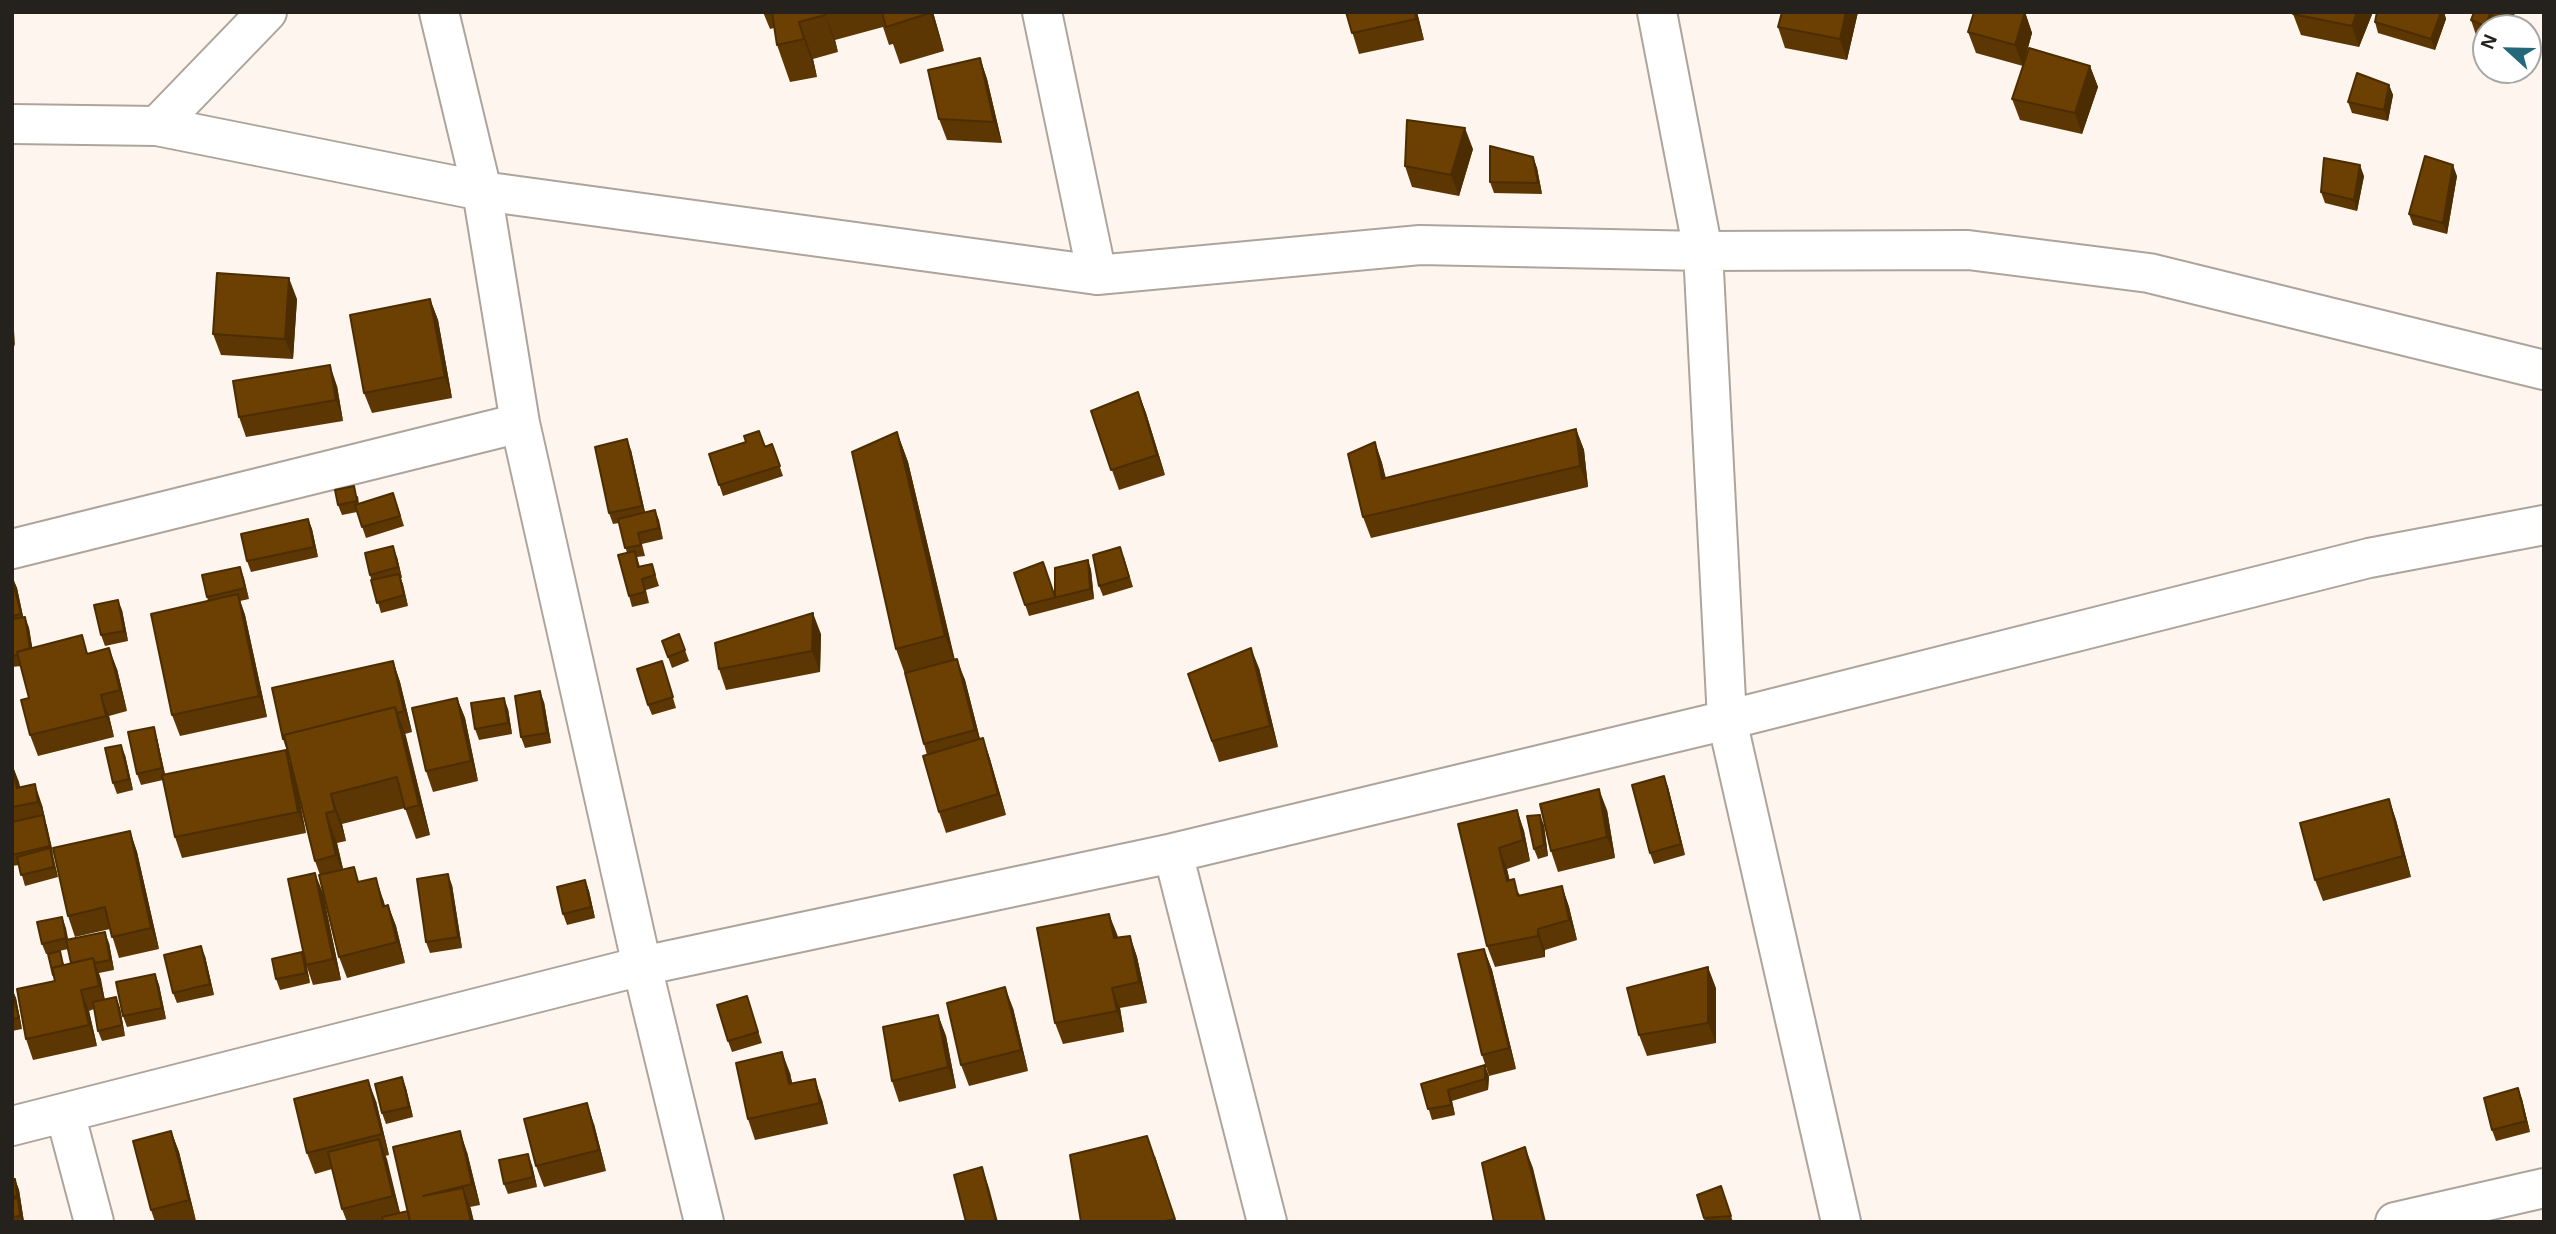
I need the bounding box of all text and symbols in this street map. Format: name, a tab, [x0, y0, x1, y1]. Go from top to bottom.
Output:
north arrow	[2472, 14, 2542, 84]
text: N	[2477, 31, 2501, 52]

